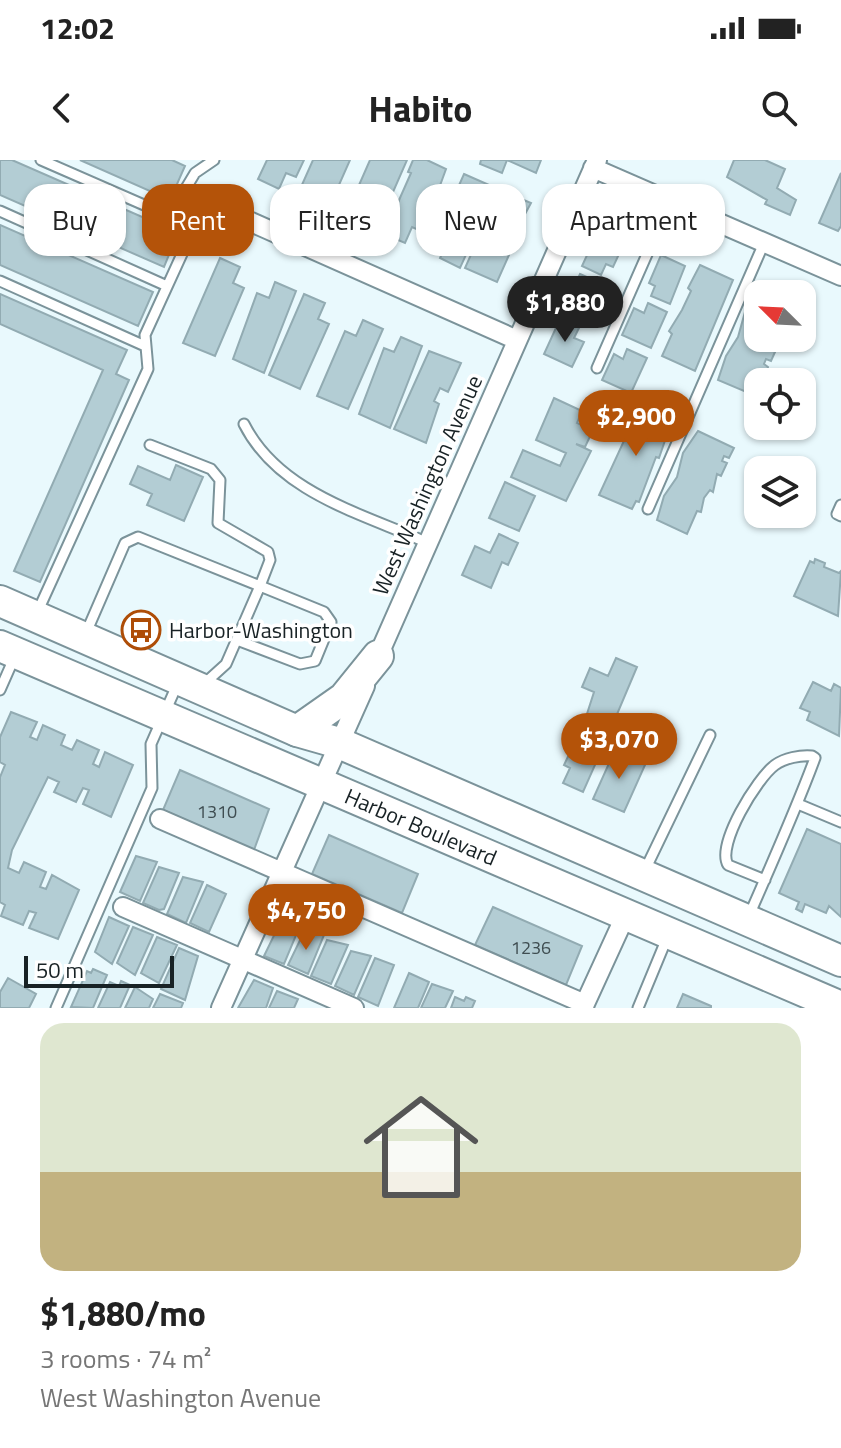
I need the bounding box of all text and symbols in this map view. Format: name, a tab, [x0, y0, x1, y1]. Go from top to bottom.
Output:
text: 12:02	[40, 5, 115, 51]
text: Habito	[369, 81, 472, 136]
icon: back	[40, 86, 84, 130]
icon: search	[757, 86, 801, 130]
chip: Buy	[24, 184, 126, 256]
chip: Rent	[142, 184, 254, 256]
chip: Filters	[270, 184, 400, 256]
chip: New	[416, 184, 526, 256]
chip: Apartment	[542, 184, 725, 256]
pin: $1,880	[500, 276, 630, 344]
north arrow	[744, 280, 816, 352]
map controls	[744, 280, 816, 528]
text: $1,880	[525, 282, 605, 321]
button: locate	[744, 368, 816, 440]
street label: West Washington Avenue	[363, 369, 491, 601]
pin: $2,900	[571, 390, 701, 458]
text: $2,900	[596, 396, 676, 435]
button: layers	[744, 456, 816, 528]
bus stop icon: Harbor-Washington	[120, 609, 162, 651]
place label: Harbor-Washington	[169, 613, 353, 647]
pin: $3,070	[554, 713, 684, 781]
text: $3,070	[579, 719, 659, 758]
street label: Harbor Boulevard	[339, 779, 502, 874]
house number: 1310	[197, 798, 237, 825]
pin: $4,750	[241, 884, 371, 952]
text: $4,750	[266, 890, 346, 929]
house number: 1236	[511, 934, 551, 961]
scale bar	[24, 952, 174, 988]
text: 50 m	[36, 953, 84, 987]
icon: home	[349, 1075, 493, 1219]
text: $1,880/mo	[40, 1287, 206, 1339]
text: 3 rooms · 74 m²	[40, 1339, 211, 1378]
text: West Washington Avenue	[40, 1378, 321, 1417]

